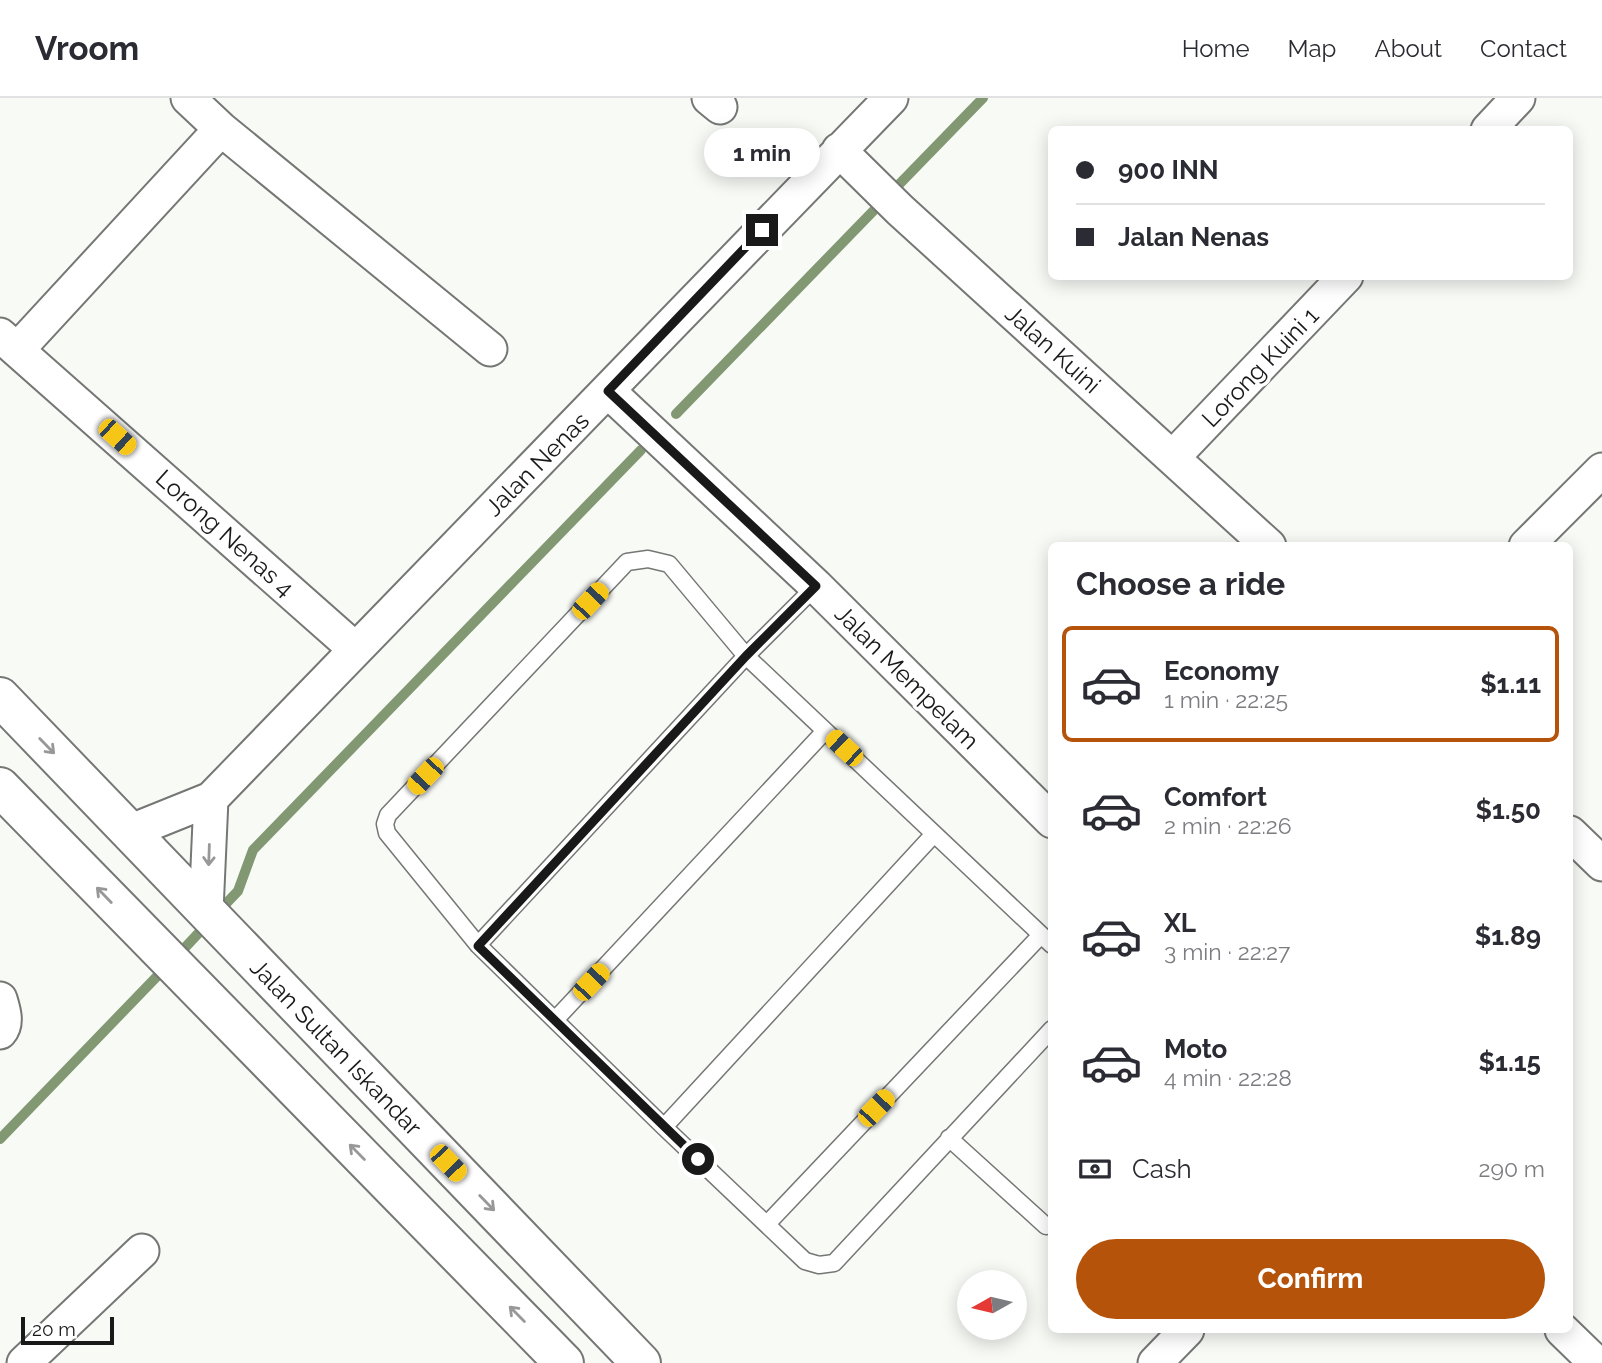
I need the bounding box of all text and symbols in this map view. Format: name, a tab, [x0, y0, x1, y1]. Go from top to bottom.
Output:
text: Vroom	[35, 29, 139, 68]
text: Home	[1182, 34, 1250, 63]
text: Map	[1288, 34, 1336, 63]
text: About	[1374, 34, 1442, 63]
text: Contact	[1480, 34, 1567, 63]
callout: 1 min	[704, 129, 820, 178]
text: 1 min	[733, 139, 791, 166]
text: 900 INN	[1118, 155, 1219, 185]
route end	[746, 214, 778, 246]
text: Jalan Nenas	[1118, 222, 1269, 252]
street label: Jalan Kuini	[999, 299, 1107, 399]
street label: Lorong Kuini 1	[1196, 301, 1324, 433]
street label: Jalan Nenas	[479, 406, 595, 522]
car	[95, 415, 140, 459]
street label: Lorong Nenas 4	[150, 463, 300, 603]
text: Choose a ride	[1076, 565, 1285, 602]
car	[568, 578, 613, 624]
street label: Jalan Mempelam	[829, 599, 985, 755]
icon: car	[1080, 653, 1143, 716]
text: Economy	[1164, 656, 1279, 686]
text: $1.11	[1480, 669, 1541, 699]
text: 1 min · 22:25	[1164, 686, 1288, 713]
car	[822, 726, 867, 770]
one-way arrow	[39, 737, 55, 755]
car	[403, 753, 448, 799]
icon: car	[1080, 779, 1143, 842]
text: Comfort	[1164, 782, 1267, 812]
text: $1.50	[1475, 795, 1541, 825]
text: 2 min · 22:26	[1164, 812, 1292, 839]
one-way arrow	[202, 843, 215, 866]
one-way arrow	[96, 887, 113, 904]
icon: car	[1080, 905, 1143, 968]
text: XL	[1164, 908, 1196, 938]
text: $1.89	[1475, 921, 1541, 951]
text: 3 min · 22:27	[1164, 938, 1290, 965]
street label: Jalan Sultan Iskandar	[244, 953, 428, 1142]
car	[569, 959, 614, 1005]
icon: car	[1080, 1031, 1143, 1094]
text: Moto	[1164, 1034, 1227, 1064]
text: $1.15	[1479, 1047, 1541, 1077]
text: 4 min · 22:28	[1164, 1064, 1292, 1091]
car	[854, 1086, 899, 1130]
car	[426, 1141, 471, 1185]
route start	[682, 1143, 714, 1175]
one-way arrow	[348, 1144, 365, 1161]
icon: cash	[1076, 1150, 1114, 1188]
text: Cash	[1132, 1154, 1192, 1184]
text: 290 m	[1478, 1155, 1545, 1182]
one-way arrow	[478, 1195, 495, 1212]
button: Confirm	[1076, 1239, 1545, 1319]
north arrow	[957, 1270, 1027, 1340]
map controls	[957, 1270, 1027, 1340]
one-way arrow	[508, 1306, 525, 1323]
scale bar	[21, 1314, 114, 1346]
text: 20 m	[32, 1318, 76, 1340]

